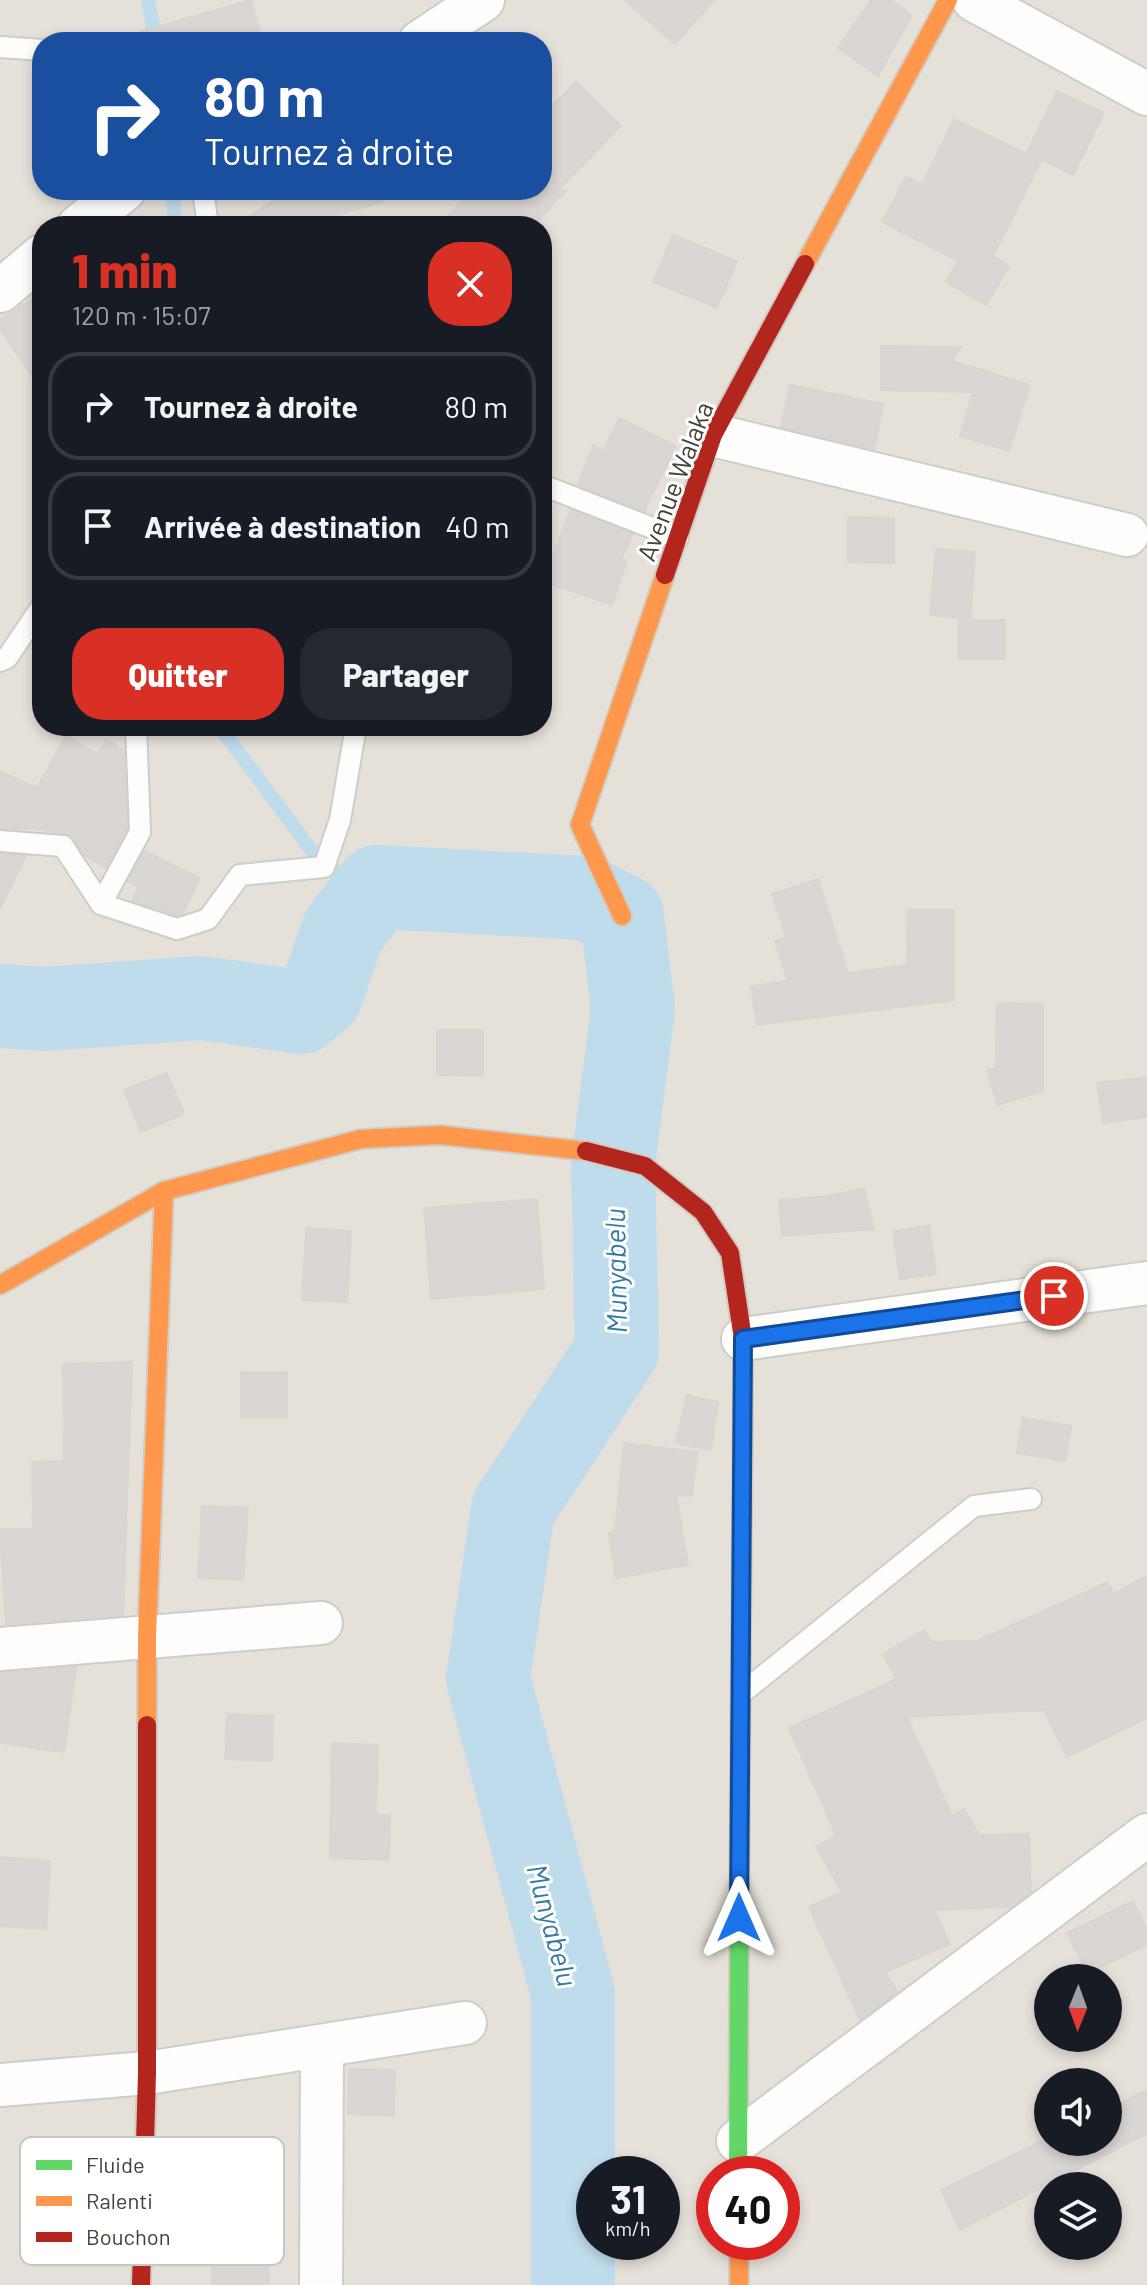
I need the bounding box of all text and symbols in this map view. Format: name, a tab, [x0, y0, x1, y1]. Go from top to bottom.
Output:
text: 80 m	[204, 61, 324, 128]
icon: right	[72, 64, 176, 168]
text: Tournez à droite	[204, 129, 454, 172]
text: 1 min	[72, 240, 178, 298]
button: close	[428, 242, 512, 326]
text: 120 m · 15:07	[72, 299, 211, 330]
icon: right	[76, 384, 120, 428]
text: Tournez à droite	[144, 388, 358, 424]
text: 80 m	[445, 388, 508, 424]
street label: Avenue Walaka	[629, 397, 719, 565]
icon: arrive	[76, 504, 120, 548]
text: Arrivée à destination	[144, 508, 421, 544]
text: 40 m	[445, 508, 510, 544]
button: Quitter	[72, 628, 284, 720]
button: Partager	[300, 628, 512, 720]
water label: Munyabelu	[597, 1208, 633, 1334]
pin	[1020, 1262, 1088, 1330]
icon: arrive	[1032, 1274, 1076, 1318]
water label: Munyabelu	[520, 1860, 586, 1990]
position arrow	[697, 1876, 781, 1960]
north arrow	[1034, 1964, 1122, 2052]
map controls	[1034, 1964, 1122, 2260]
button: sound	[1034, 2068, 1122, 2156]
legend	[20, 2137, 284, 2265]
text: Fluide	[86, 2151, 145, 2177]
speed limit sign: 40	[696, 2156, 800, 2260]
button: layers	[1034, 2172, 1122, 2260]
text: 31	[610, 2174, 646, 2222]
text: Ralenti	[86, 2187, 153, 2213]
text: km/h	[605, 2216, 651, 2240]
text: Bouchon	[86, 2223, 171, 2249]

